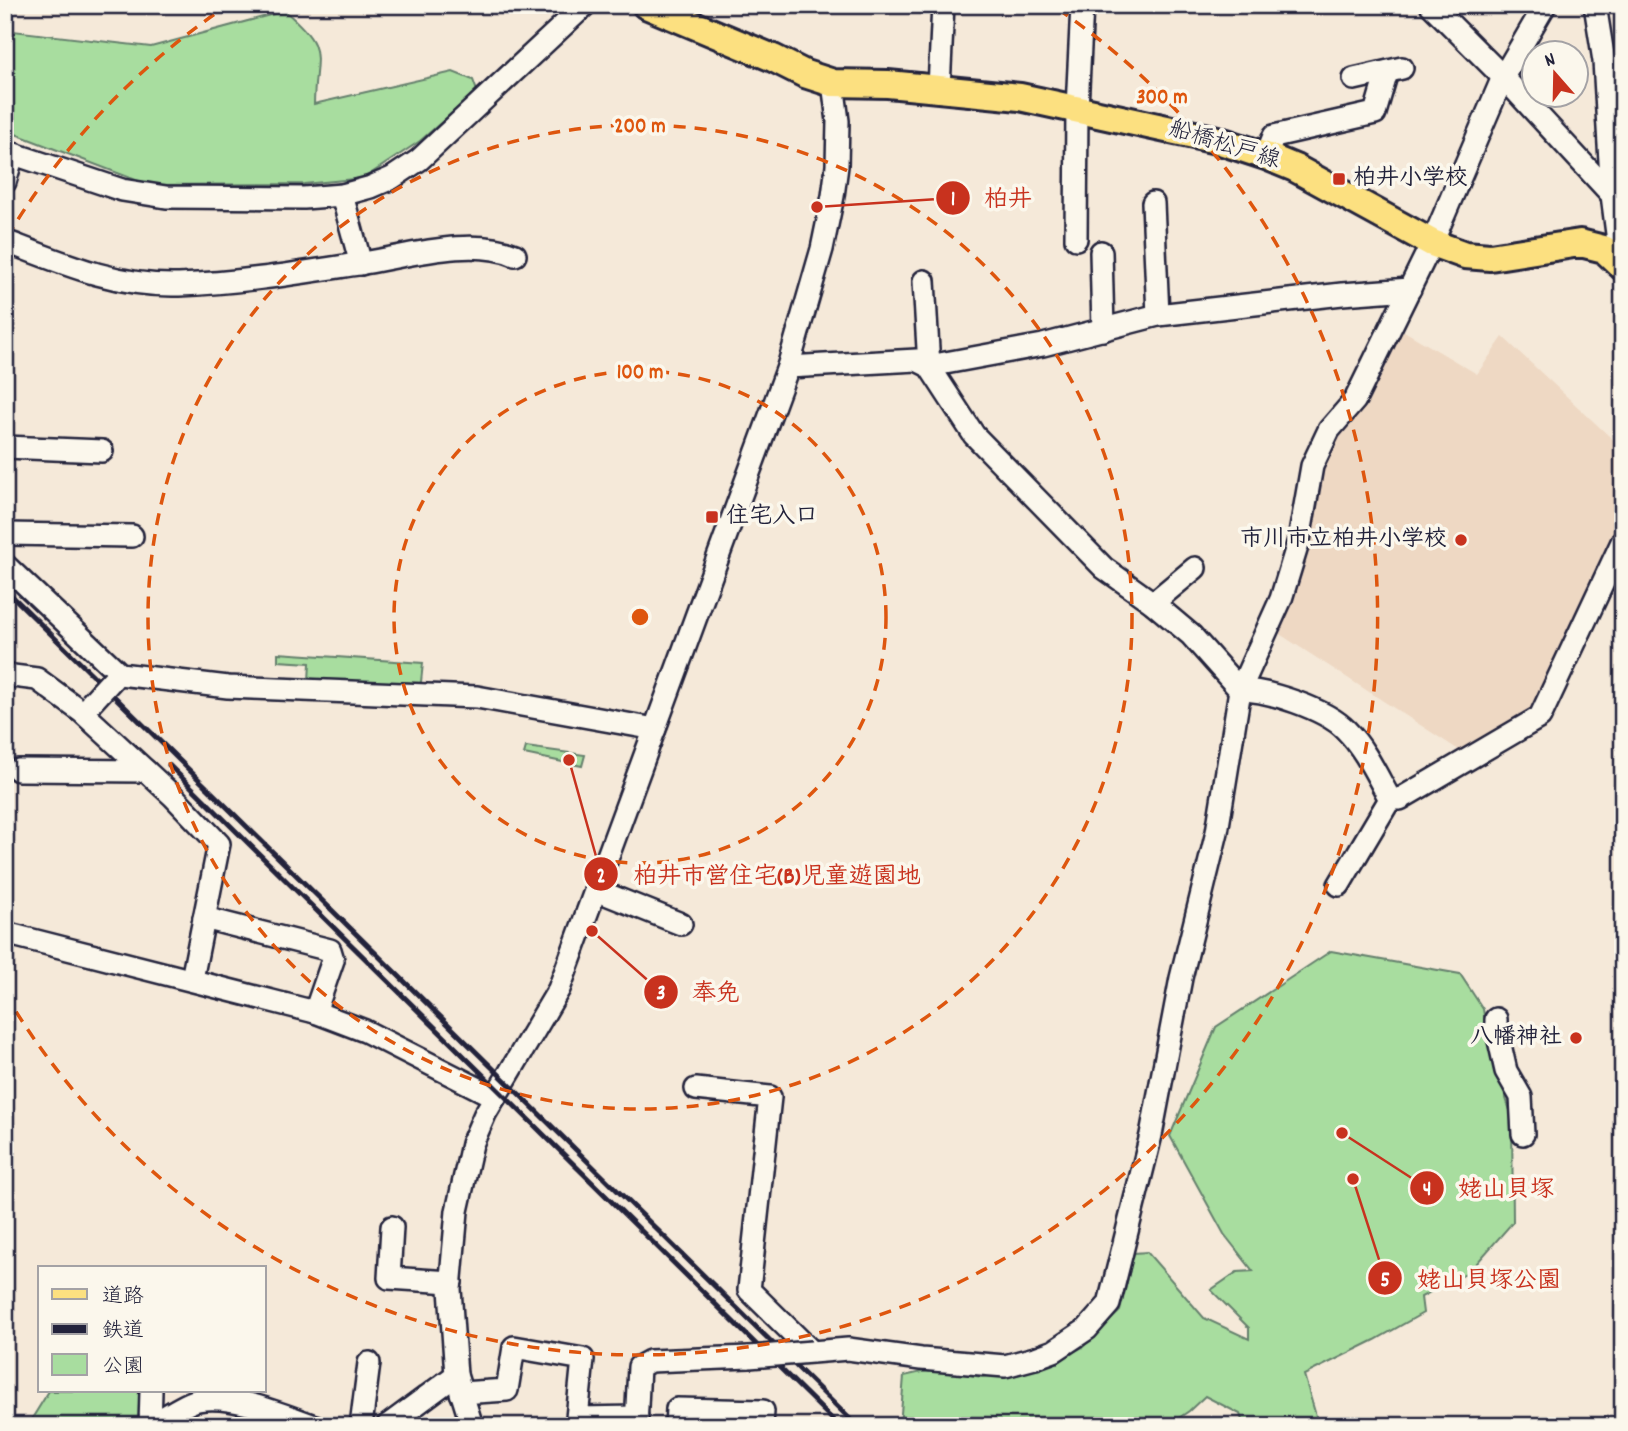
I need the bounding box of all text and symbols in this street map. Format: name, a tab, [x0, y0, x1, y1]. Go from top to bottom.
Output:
north arrow	[1520, 38, 1590, 108]
text: N	[1541, 47, 1559, 76]
text: 300 m	[1136, 84, 1188, 114]
text: 200 m	[614, 113, 666, 143]
street label: 船橋松戸線	[1164, 113, 1284, 179]
place label: 柏井小学校	[1353, 163, 1468, 196]
marker: 柏井小学校	[1331, 171, 1347, 187]
callout: 柏井	[935, 175, 1046, 220]
text: 柏井	[984, 184, 1032, 218]
text: 1	[951, 186, 955, 216]
text: 100 m	[617, 359, 663, 389]
place label: 住宅入口	[726, 501, 818, 534]
marker: 住宅入口	[704, 509, 720, 525]
place label: 市川市立柏井小学校	[1240, 524, 1447, 557]
marker: 市川市立柏井小学校	[1453, 532, 1469, 548]
centre of rings	[628, 605, 652, 629]
callout: 柏井市営住宅(B)児童遊園地	[584, 852, 934, 897]
text: 柏井市営住宅(B)児童遊園地	[633, 861, 921, 895]
text: 2	[596, 863, 606, 893]
callout: 奉免	[643, 969, 754, 1014]
text: 奉免	[692, 978, 740, 1012]
text: 3	[656, 980, 666, 1010]
place label: 八幡神社	[1470, 1022, 1562, 1055]
marker: 八幡神社	[1568, 1030, 1584, 1046]
callout: 姥山貝塚	[1409, 1165, 1568, 1210]
text: 姥山貝塚	[1458, 1174, 1554, 1208]
text: 4	[1423, 1176, 1431, 1206]
callout: 姥山貝塚公園	[1368, 1256, 1575, 1301]
text: 姥山貝塚公園	[1417, 1265, 1561, 1299]
legend	[38, 1266, 266, 1392]
text: 5	[1380, 1267, 1390, 1297]
text: 道路	[102, 1283, 144, 1313]
text: 鉄道	[102, 1317, 144, 1347]
text: 公園	[102, 1353, 144, 1383]

